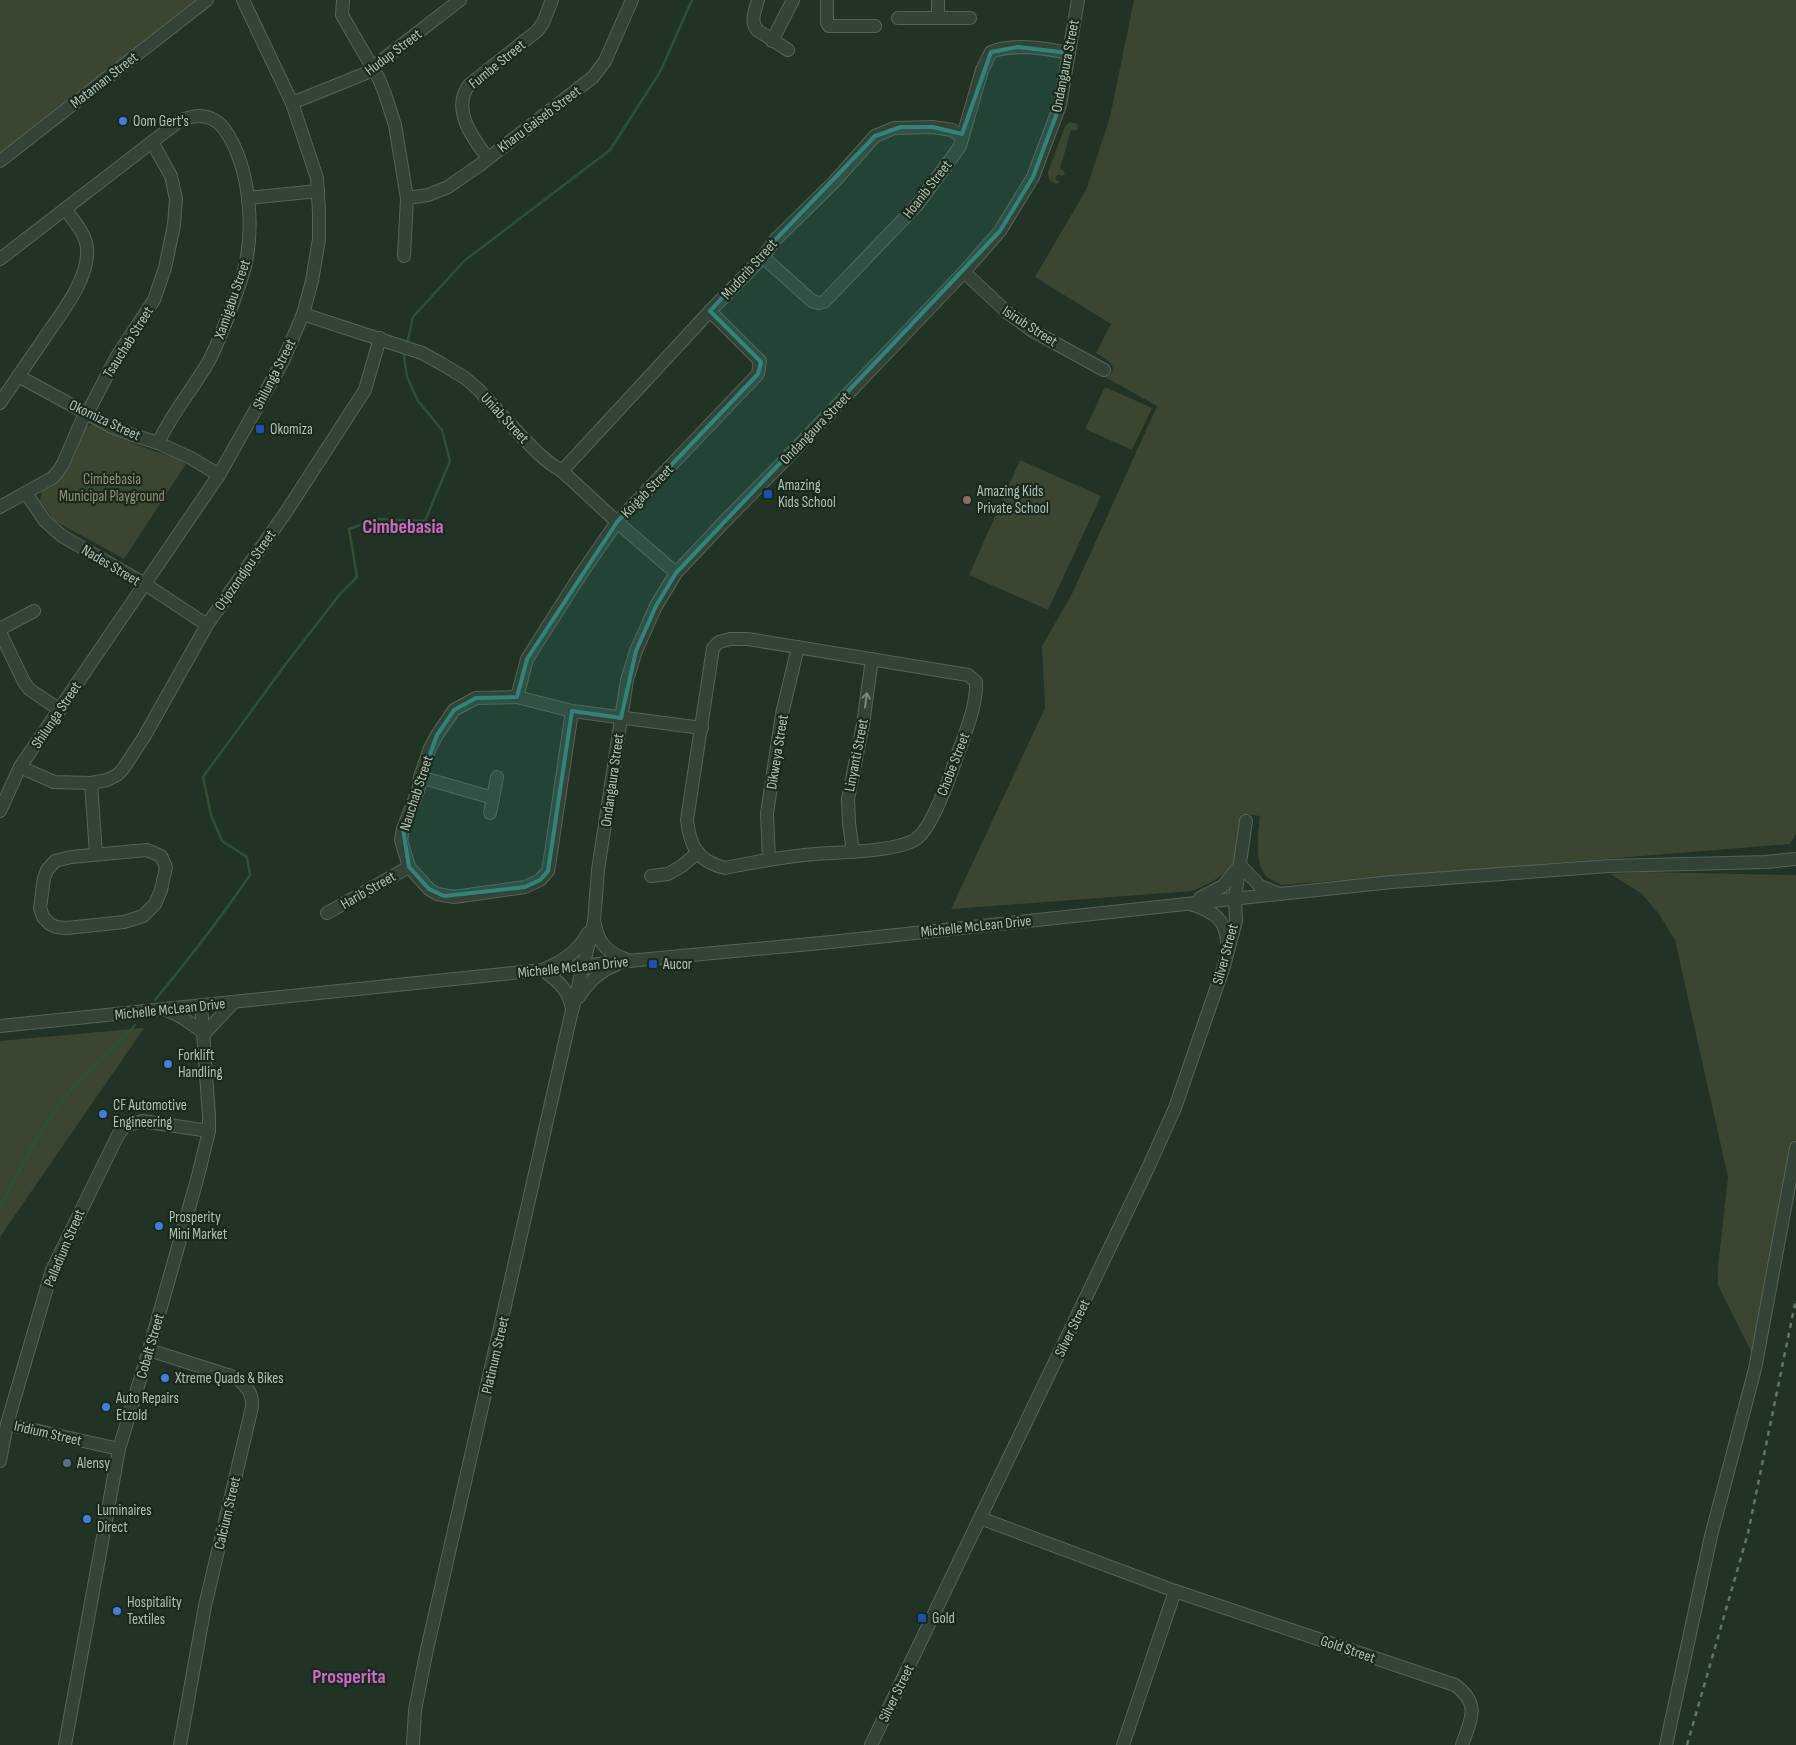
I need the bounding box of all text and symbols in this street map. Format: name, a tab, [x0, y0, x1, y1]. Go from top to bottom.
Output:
street label: Ondangaura Street	[1047, 18, 1084, 114]
street label: Hudup Street	[361, 25, 426, 80]
street label: Fumbe Street	[465, 35, 530, 93]
street label: Mataman Street	[67, 48, 142, 113]
street label: Kharu Gaiseb Street	[494, 82, 585, 157]
place label: Oom Gert's	[133, 112, 189, 131]
marker: Oom Gert's	[117, 115, 129, 127]
street label: Hoanib Street	[899, 156, 956, 222]
street label: Mudorib Street	[717, 235, 782, 304]
street label: Xamigabu Street	[210, 257, 255, 342]
street label: Isirub Street	[999, 302, 1061, 352]
street label: Tsauchab Street	[99, 303, 158, 382]
street label: Shilunga Street	[249, 335, 301, 413]
street label: Ondangaura Street	[776, 388, 855, 469]
street label: Uniab Street	[476, 389, 533, 448]
street label: Okomiza Street	[66, 396, 144, 445]
place label: Okomiza	[270, 420, 313, 439]
marker: Okomiza	[254, 423, 266, 435]
street label: Koigab Street	[617, 460, 678, 522]
park label: Cimbebasia Municipal Playground	[59, 470, 165, 506]
place label: Amazing Kids School	[777, 476, 836, 512]
place label: Amazing Kids Private School	[976, 482, 1049, 518]
marker: Amazing Kids School	[762, 488, 774, 500]
marker: Amazing Kids Private School	[961, 494, 973, 506]
district label: Cimbebasia	[362, 515, 444, 539]
street label: Otjozondjou Street	[211, 526, 280, 614]
street label: Nades Street	[78, 541, 144, 591]
street label: Shilunga Street	[27, 678, 86, 752]
one-way arrow	[861, 693, 871, 709]
street label: Dikweya Street	[762, 713, 793, 791]
street label: Linyanti Street	[840, 717, 873, 793]
street label: Chobe Street	[933, 729, 974, 798]
street label: Ondangaura Street	[597, 732, 629, 828]
street label: Nauchab Street	[395, 753, 438, 833]
street label: Harib Street	[337, 867, 400, 914]
street label: Michelle McLean Drive	[920, 911, 1032, 942]
street label: Silver Street	[1208, 921, 1243, 987]
street label: Michelle McLean Drive	[517, 952, 629, 983]
place label: Aucor	[662, 955, 693, 974]
marker: Aucor	[647, 958, 659, 970]
street label: Michelle McLean Drive	[114, 994, 226, 1025]
place label: Forklift Handling	[178, 1046, 222, 1082]
marker: Forklift Handling	[162, 1058, 174, 1070]
place label: CF Automotive Engineering	[113, 1096, 187, 1132]
marker: CF Automotive Engineering	[97, 1108, 109, 1120]
street label: Palladium Street	[40, 1206, 89, 1290]
place label: Prosperity Mini Market	[169, 1208, 228, 1244]
marker: Prosperity Mini Market	[153, 1220, 165, 1232]
street label: Silver Street	[1050, 1296, 1095, 1360]
street label: Cobalt Street	[132, 1311, 169, 1381]
street label: Platinum Street	[477, 1314, 514, 1396]
place label: Xtreme Quads & Bikes	[174, 1369, 284, 1388]
marker: Xtreme Quads & Bikes	[159, 1372, 171, 1384]
place label: Auto Repairs Etzold	[115, 1389, 179, 1425]
marker: Auto Repairs Etzold	[100, 1401, 112, 1413]
street label: Iridium Street	[12, 1416, 84, 1451]
place label: Alensy	[76, 1454, 110, 1473]
marker: Alensy	[61, 1457, 73, 1469]
street label: Calcium Street	[210, 1474, 245, 1551]
place label: Luminaires Direct	[97, 1501, 152, 1537]
marker: Luminaires Direct	[81, 1513, 93, 1525]
place label: Hospitality Textiles	[127, 1593, 182, 1629]
marker: Hospitality Textiles	[111, 1605, 123, 1617]
place label: Gold	[932, 1609, 955, 1628]
marker: Gold	[916, 1612, 928, 1624]
street label: Gold Street	[1318, 1631, 1378, 1668]
street label: Silver Street	[874, 1661, 919, 1725]
district label: Prosperita	[312, 1665, 386, 1689]

